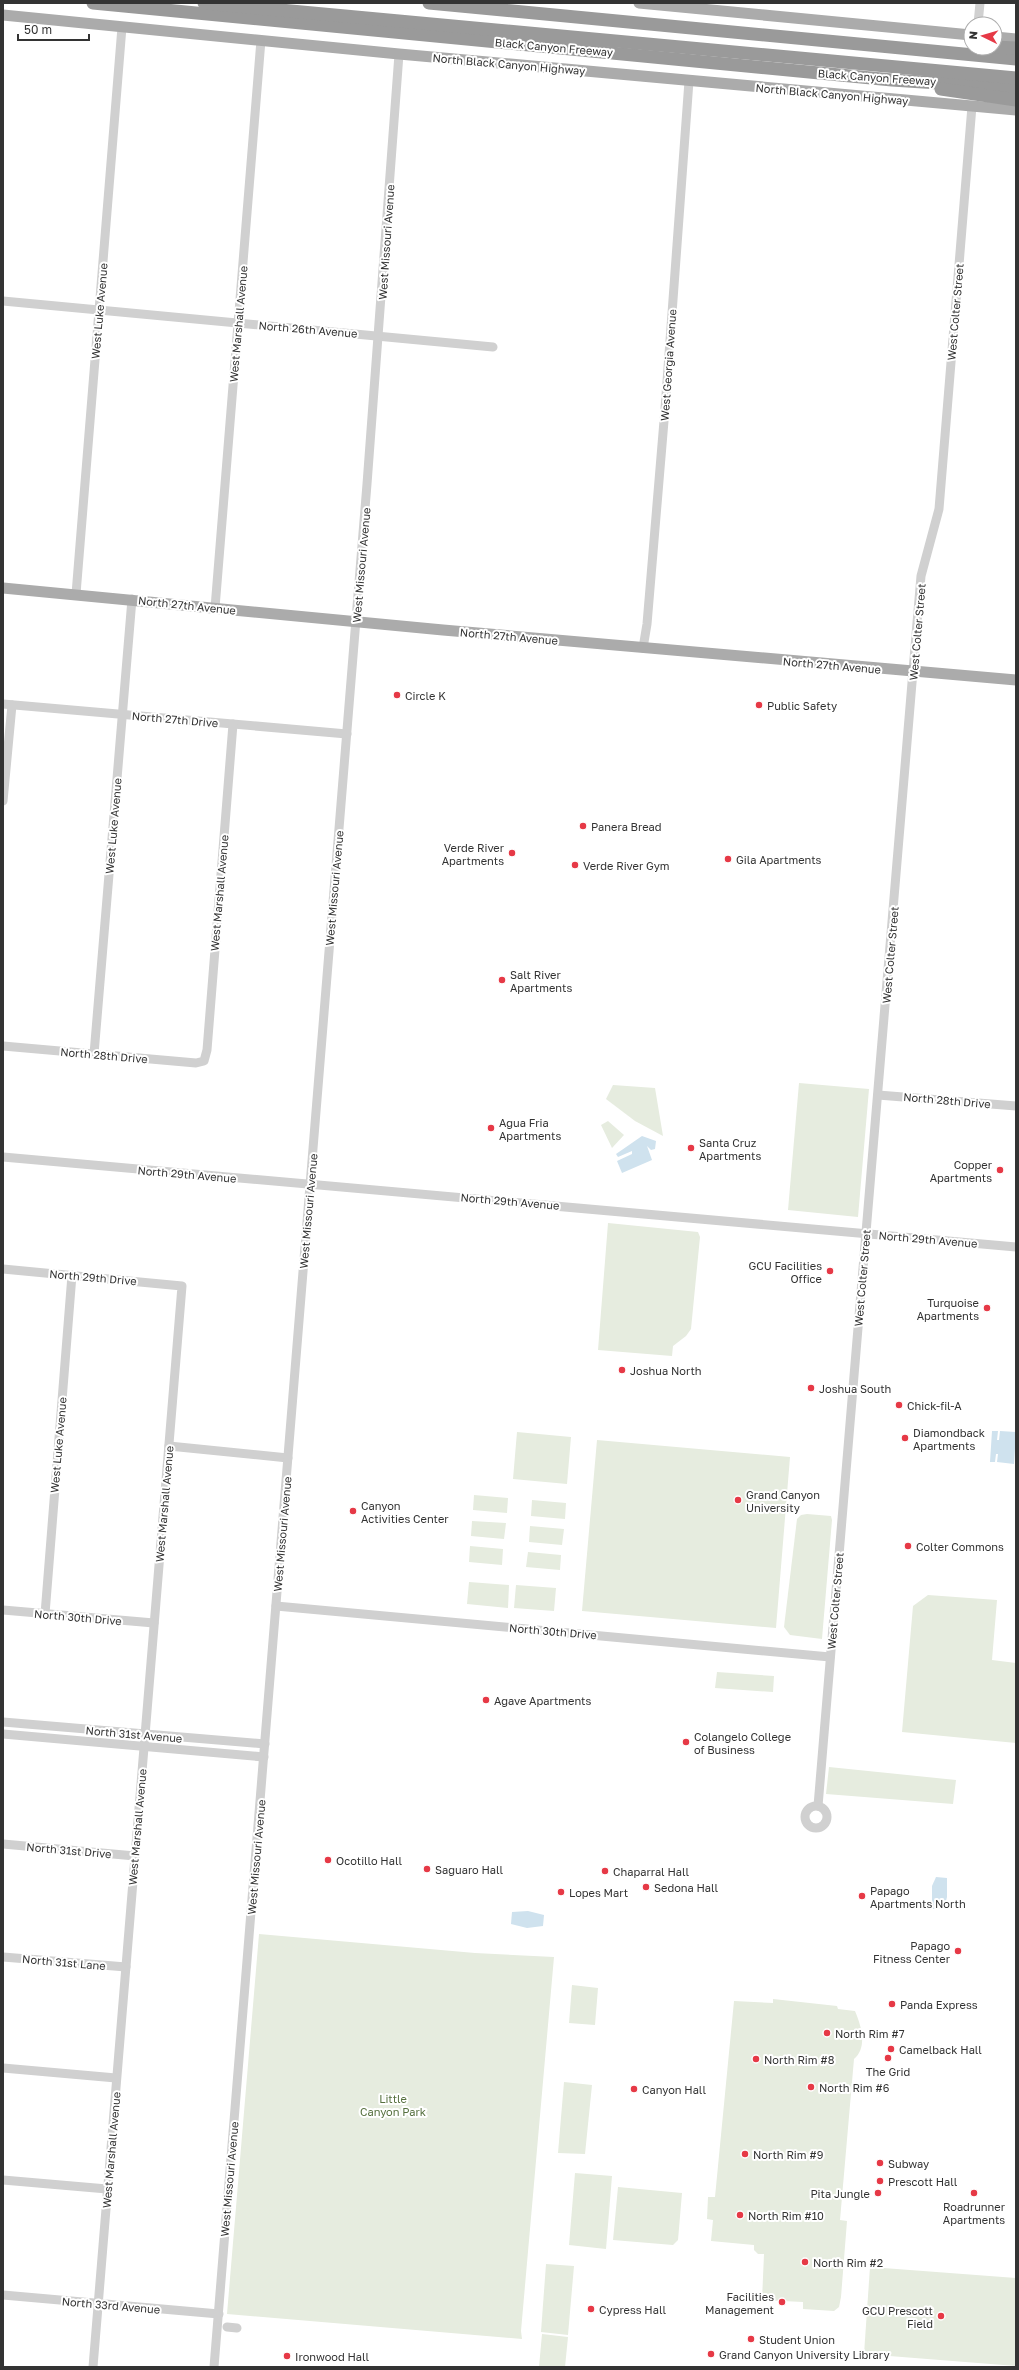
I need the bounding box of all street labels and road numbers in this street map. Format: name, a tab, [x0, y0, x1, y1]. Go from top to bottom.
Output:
street label: Black Canyon Freeway	[494, 35, 614, 59]
street label: North Black Canyon Highway	[432, 51, 586, 77]
street label: Black Canyon Freeway	[817, 66, 937, 88]
street label: North Black Canyon Highway	[755, 81, 909, 107]
street label: West Missouri Avenue	[375, 184, 397, 300]
street label: West Luke Avenue	[88, 263, 110, 359]
street label: West Colter Street	[944, 263, 966, 361]
street label: West Marshall Avenue	[226, 265, 250, 383]
street label: West Georgia Avenue	[658, 309, 678, 421]
street label: North 26th Avenue	[258, 318, 358, 340]
street label: West Missouri Avenue	[349, 507, 373, 623]
street label: West Colter Street	[906, 583, 928, 681]
street label: North 27th Avenue	[137, 593, 237, 617]
street label: North 27th Avenue	[459, 625, 559, 647]
street label: North 27th Avenue	[782, 654, 882, 676]
street label: North 27th Drive	[131, 709, 219, 729]
street label: West Luke Avenue	[102, 778, 124, 874]
street label: West Missouri Avenue	[322, 830, 346, 946]
street label: West Marshall Avenue	[207, 834, 231, 952]
street label: West Colter Street	[879, 906, 901, 1004]
street label: North 28th Drive	[60, 1045, 148, 1065]
street label: North 28th Drive	[903, 1090, 991, 1110]
street label: West Missouri Avenue	[296, 1153, 320, 1269]
street label: North 29th Avenue	[137, 1163, 237, 1185]
street label: North 29th Avenue	[460, 1190, 560, 1212]
street label: North 29th Avenue	[878, 1228, 978, 1250]
street label: West Colter Street	[851, 1229, 873, 1327]
street label: North 29th Drive	[49, 1267, 137, 1287]
street label: West Luke Avenue	[47, 1397, 69, 1493]
street label: West Marshall Avenue	[152, 1445, 176, 1563]
street label: West Missouri Avenue	[270, 1476, 294, 1592]
street label: West Colter Street	[824, 1552, 846, 1650]
street label: North 30th Drive	[34, 1607, 122, 1627]
street label: North 30th Drive	[509, 1621, 597, 1641]
street label: North 31st Avenue	[85, 1723, 183, 1745]
street label: West Marshall Avenue	[125, 1768, 149, 1886]
street label: West Missouri Avenue	[244, 1799, 268, 1915]
street label: North 31st Drive	[26, 1840, 112, 1860]
street label: North 31st Lane	[22, 1952, 106, 1972]
street label: West Marshall Avenue	[99, 2091, 123, 2209]
street label: West Missouri Avenue	[217, 2121, 241, 2237]
street label: North 33rd Avenue	[61, 2294, 161, 2316]

